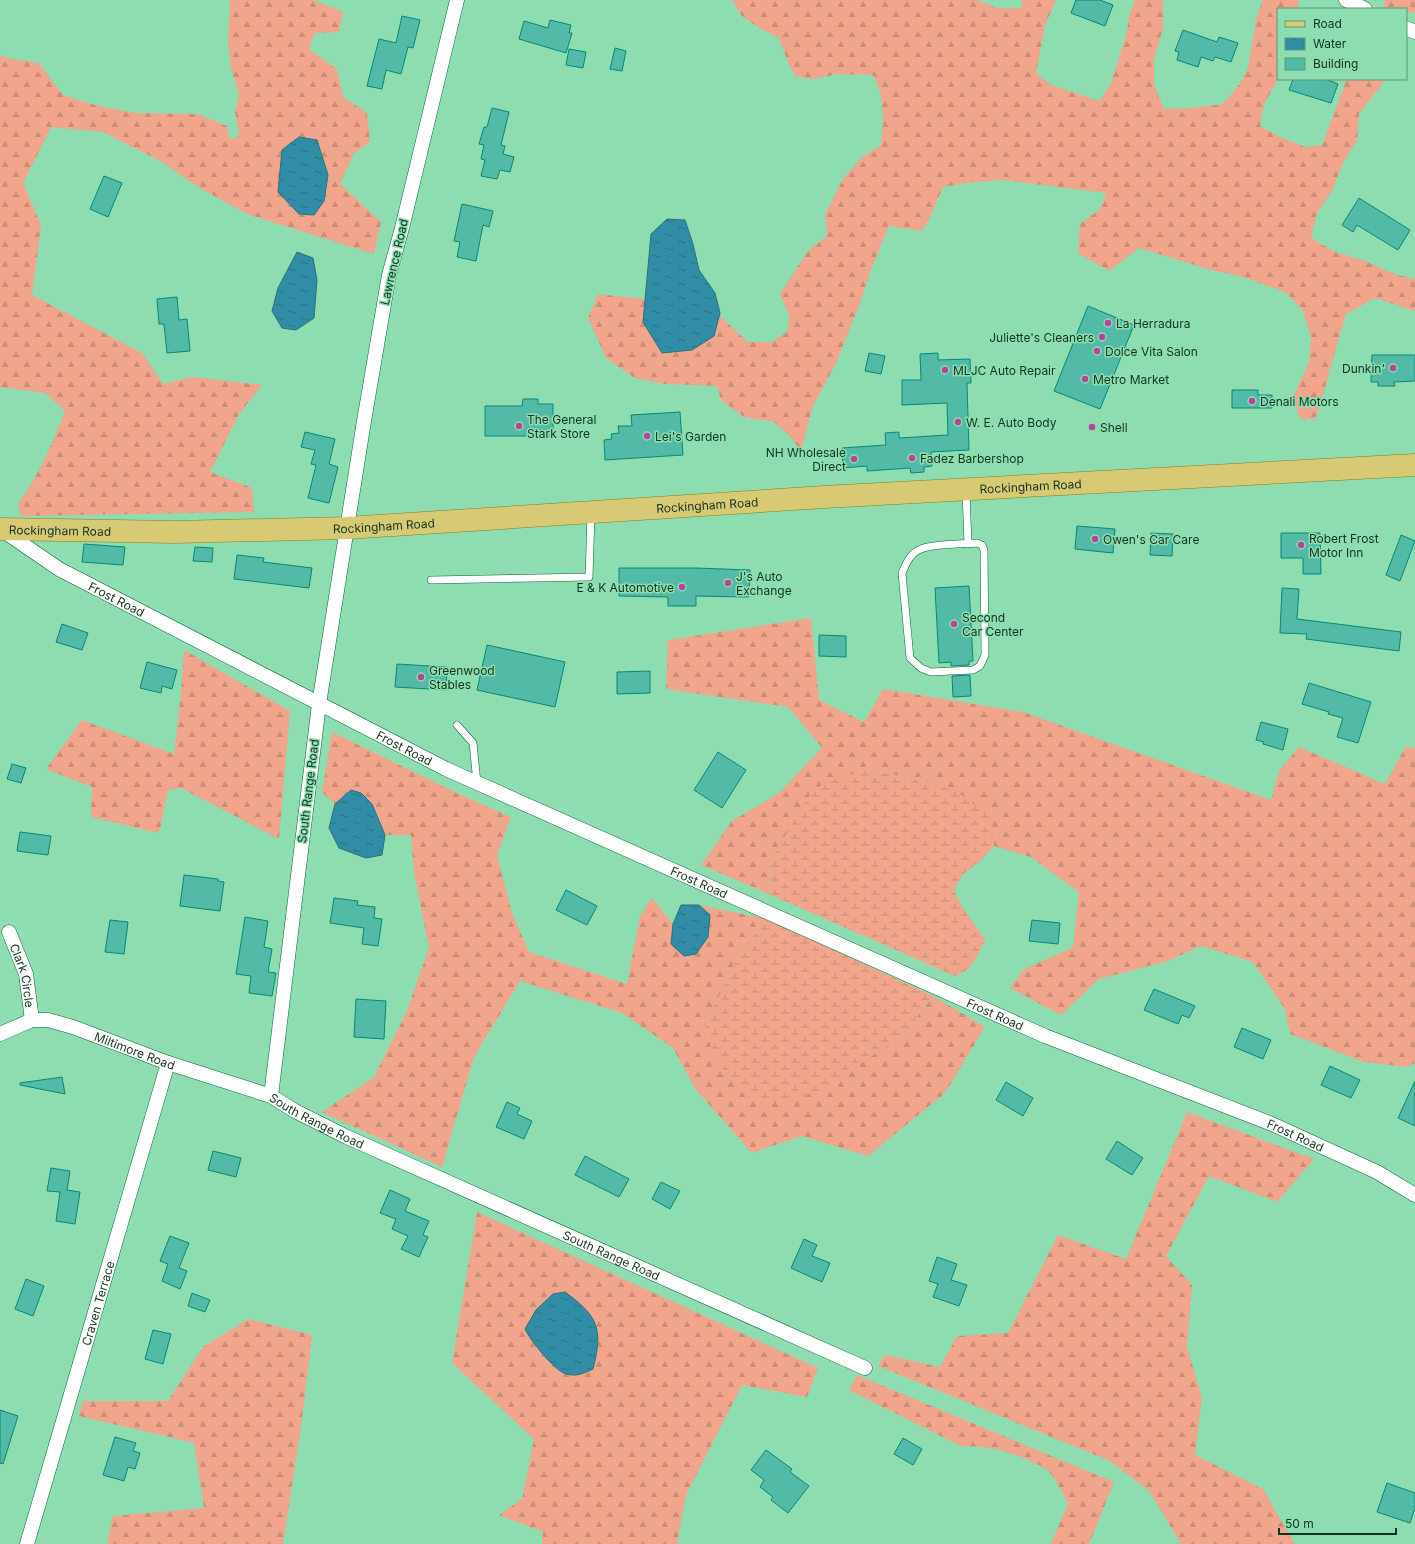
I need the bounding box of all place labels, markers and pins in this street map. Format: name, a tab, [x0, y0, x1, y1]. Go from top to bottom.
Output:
place label: La Herradura	[1116, 316, 1190, 331]
marker: La Herradura	[1103, 318, 1113, 328]
place label: Juliette's Cleaners	[989, 330, 1094, 345]
marker: Juliette's Cleaners	[1097, 332, 1107, 342]
place label: Dolce Vita Salon	[1105, 344, 1198, 359]
marker: Dolce Vita Salon	[1092, 346, 1102, 356]
place label: Dunkin'	[1342, 361, 1385, 376]
place label: MLJC Auto Repair	[953, 363, 1056, 378]
marker: Dunkin'	[1388, 363, 1398, 373]
marker: MLJC Auto Repair	[940, 365, 950, 375]
place label: Metro Market	[1093, 372, 1169, 387]
marker: Metro Market	[1080, 374, 1090, 384]
place label: Denali Motors	[1260, 394, 1339, 409]
marker: Denali Motors	[1247, 396, 1257, 406]
place label: The General Stark Store	[527, 412, 596, 441]
place label: W. E. Auto Body	[966, 415, 1057, 430]
marker: W. E. Auto Body	[953, 417, 963, 427]
place label: Shell	[1100, 420, 1128, 435]
marker: The General Stark Store	[514, 421, 524, 431]
marker: Shell	[1087, 422, 1097, 432]
place label: Lei's Garden	[655, 429, 726, 444]
marker: Lei's Garden	[642, 431, 652, 441]
place label: NH Wholesale Direct	[766, 445, 846, 474]
place label: Fadez Barbershop	[920, 451, 1024, 466]
marker: Fadez Barbershop	[907, 453, 917, 463]
marker: NH Wholesale Direct	[849, 454, 859, 464]
place label: Robert Frost Motor Inn	[1309, 531, 1379, 560]
place label: Owen's Car Care	[1103, 532, 1199, 547]
marker: Owen's Car Care	[1090, 534, 1100, 544]
marker: Robert Frost Motor Inn	[1296, 540, 1306, 550]
place label: J's Auto Exchange	[736, 569, 792, 598]
marker: J's Auto Exchange	[723, 578, 733, 588]
place label: E & K Automotive	[576, 580, 674, 595]
marker: E & K Automotive	[677, 582, 687, 592]
place label: Second Car Center	[962, 610, 1024, 639]
marker: Second Car Center	[949, 619, 959, 629]
place label: Greenwood Stables	[429, 663, 495, 692]
marker: Greenwood Stables	[416, 672, 426, 682]

